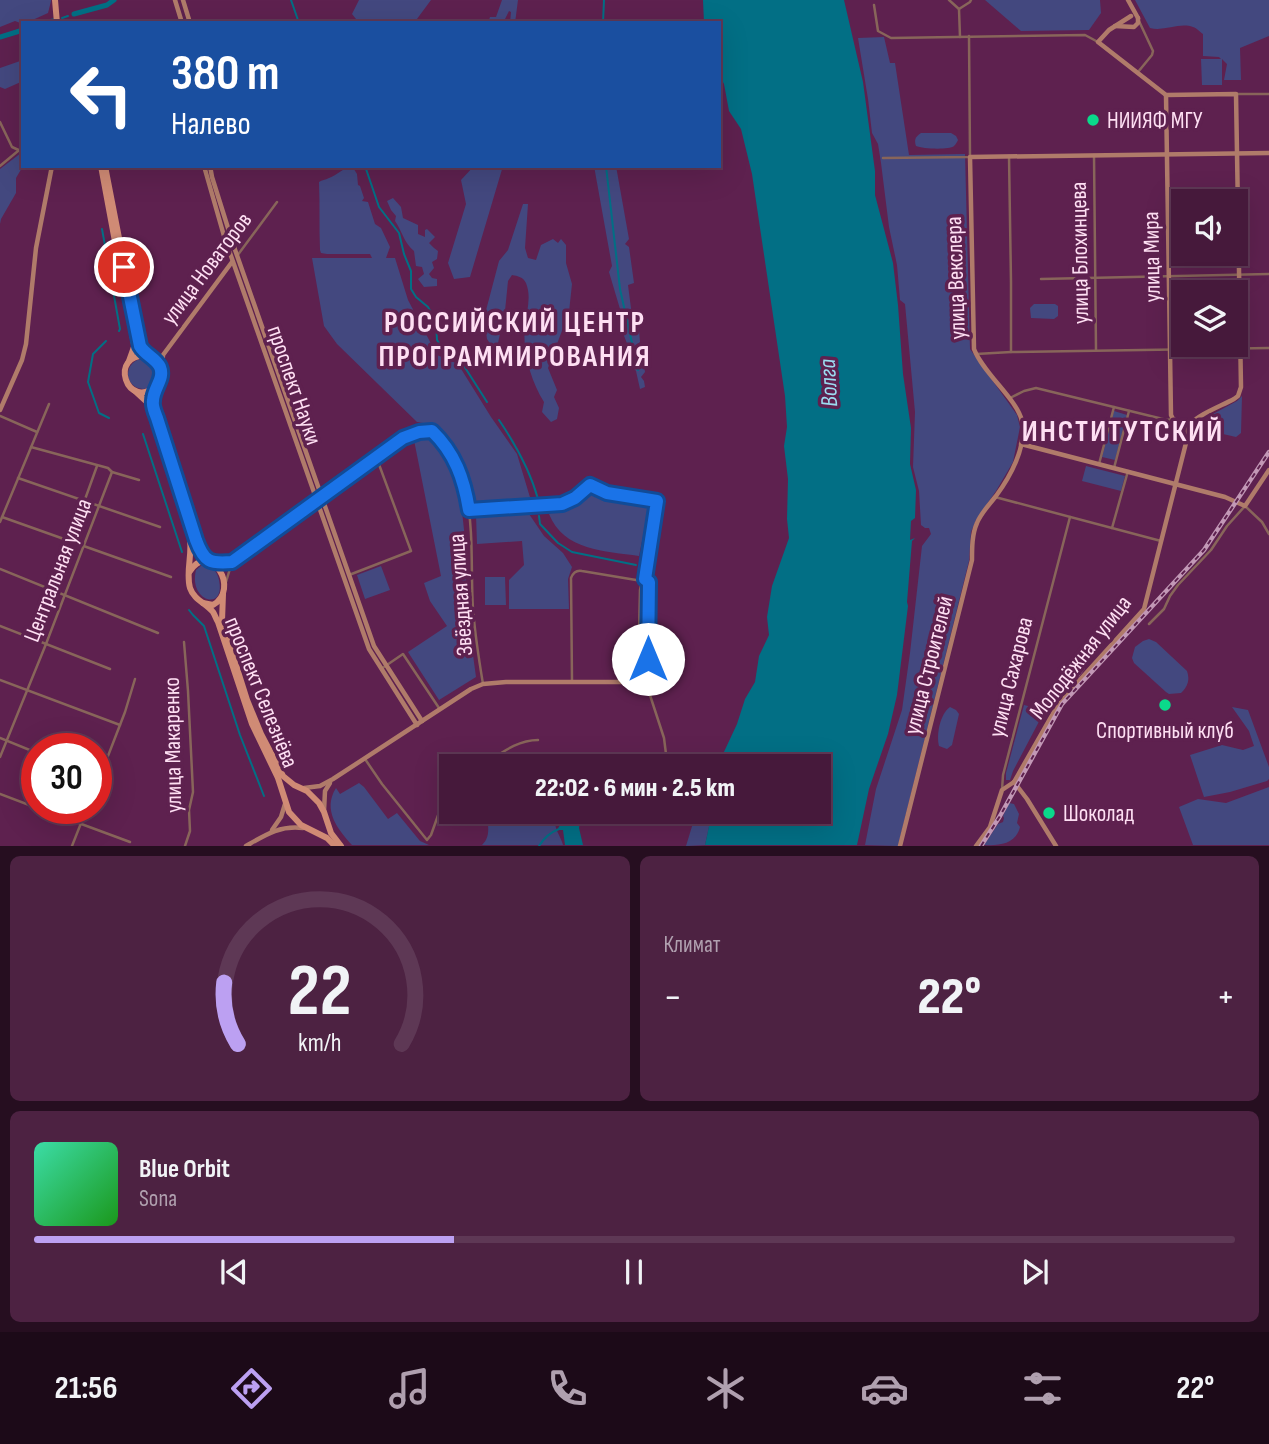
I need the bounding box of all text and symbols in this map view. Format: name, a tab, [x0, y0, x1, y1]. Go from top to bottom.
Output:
text: 380 m	[171, 45, 280, 104]
icon: left	[56, 49, 147, 140]
text: Налево	[171, 105, 251, 144]
place label: НИИЯФ МГУ	[1107, 107, 1203, 135]
marker: НИИЯФ МГУ	[1085, 112, 1101, 128]
street label: улица Блохинцева	[1065, 182, 1095, 324]
map controls	[1171, 189, 1248, 357]
button: sound	[1171, 189, 1248, 266]
street label: улица Новаторов	[156, 207, 258, 330]
street label: улица Мира	[1137, 211, 1167, 303]
street label: улица Векслера	[940, 216, 972, 340]
pin	[94, 237, 154, 297]
icon: arrive	[105, 248, 143, 286]
button: layers	[1171, 280, 1248, 357]
district label: РОССИЙСКИЙ ЦЕНТР ПРОГРАММИРОВАНИЯ	[378, 305, 652, 375]
street label: проспект Науки	[261, 322, 328, 449]
water label: Волга	[813, 358, 844, 408]
district label: ИНСТИТУТСКИЙ	[1022, 414, 1224, 450]
street label: Центральная улица	[18, 495, 98, 646]
street label: Звёздная улица	[443, 533, 479, 657]
street label: Молодёжная улица	[1024, 590, 1138, 725]
street label: улица Строителей	[898, 593, 960, 737]
street label: проспект Селезнёва	[218, 613, 304, 772]
street label: улица Сахарова	[983, 614, 1039, 740]
position arrow	[611, 622, 685, 696]
street label: улица Макаренко	[158, 677, 188, 813]
marker: Спортивный клуб	[1157, 697, 1173, 713]
place label: Спортивный клуб	[1096, 717, 1234, 745]
speed limit sign: 30	[21, 733, 112, 824]
text: 22:02 · 6 мин · 2.5 km	[535, 773, 735, 804]
place label: Шоколад	[1063, 800, 1134, 828]
marker: Шоколад	[1041, 805, 1057, 821]
text: Климат	[664, 931, 721, 959]
text: 22	[288, 949, 352, 1037]
text: 22°	[917, 966, 981, 1029]
text: −	[664, 975, 682, 1020]
text: +	[1216, 975, 1235, 1020]
text: km/h	[298, 1028, 341, 1059]
text: Blue Orbit	[139, 1154, 230, 1185]
text: Sona	[139, 1185, 177, 1213]
icon: previous	[215, 1253, 253, 1291]
icon: pause	[615, 1253, 653, 1291]
icon: next	[1016, 1253, 1054, 1291]
icon: directions	[227, 1364, 276, 1413]
icon: music	[385, 1364, 434, 1413]
icon: phone	[543, 1364, 592, 1413]
icon: climate	[701, 1364, 750, 1413]
icon: car	[860, 1364, 909, 1413]
icon: filters	[1018, 1364, 1067, 1413]
text: 21:56	[55, 1369, 117, 1408]
text: 22°	[1176, 1369, 1214, 1408]

